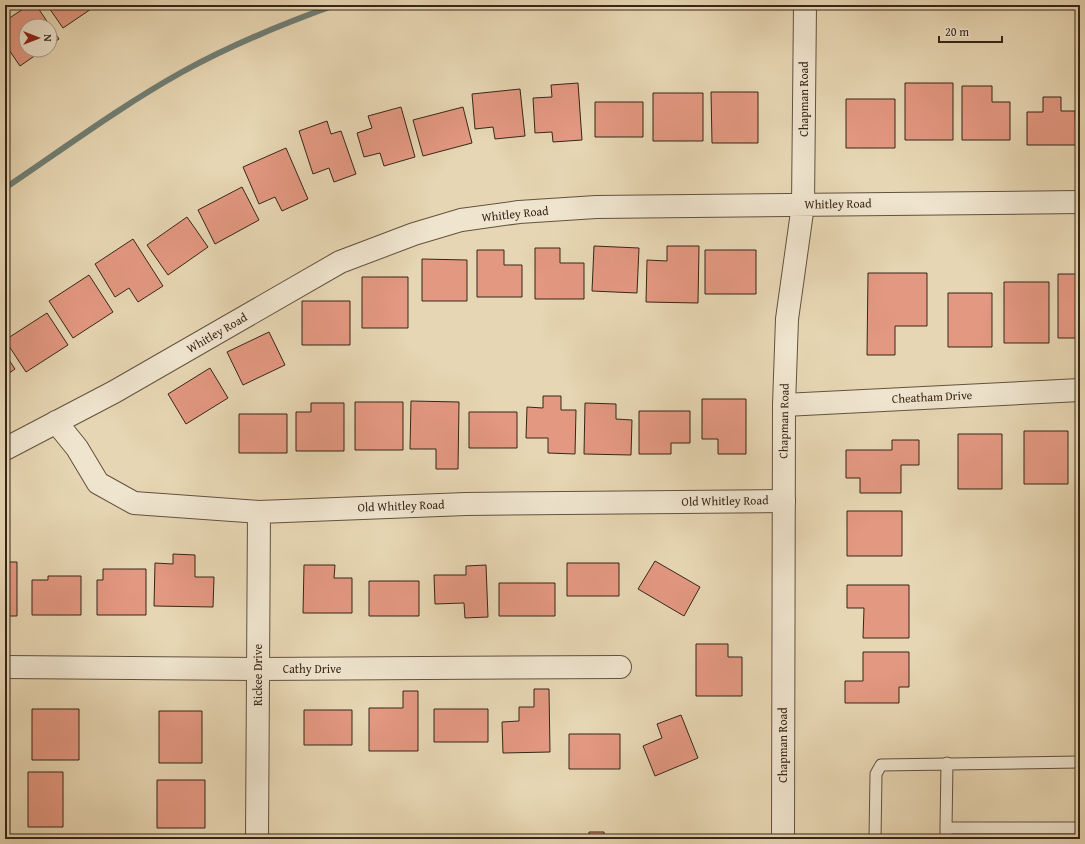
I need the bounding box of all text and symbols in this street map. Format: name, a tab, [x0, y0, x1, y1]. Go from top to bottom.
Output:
north arrow	[18, 18, 58, 58]
scale bar	[939, 18, 1002, 44]
text: 20 m	[945, 23, 969, 40]
text: N	[40, 34, 56, 42]
street label: Chapman Road	[795, 61, 812, 137]
street label: Whitley Road	[804, 194, 872, 213]
street label: Whitley Road	[481, 201, 550, 225]
street label: Whitley Road	[183, 308, 251, 357]
street label: Chapman Road	[774, 383, 793, 459]
street label: Cheatham Drive	[891, 386, 973, 407]
street label: Old Whitley Road	[681, 491, 769, 510]
street label: Old Whitley Road	[357, 495, 445, 516]
street label: Rickee Drive	[249, 644, 266, 706]
street label: Cathy Drive	[283, 660, 342, 677]
street label: Chapman Road	[774, 707, 791, 783]

